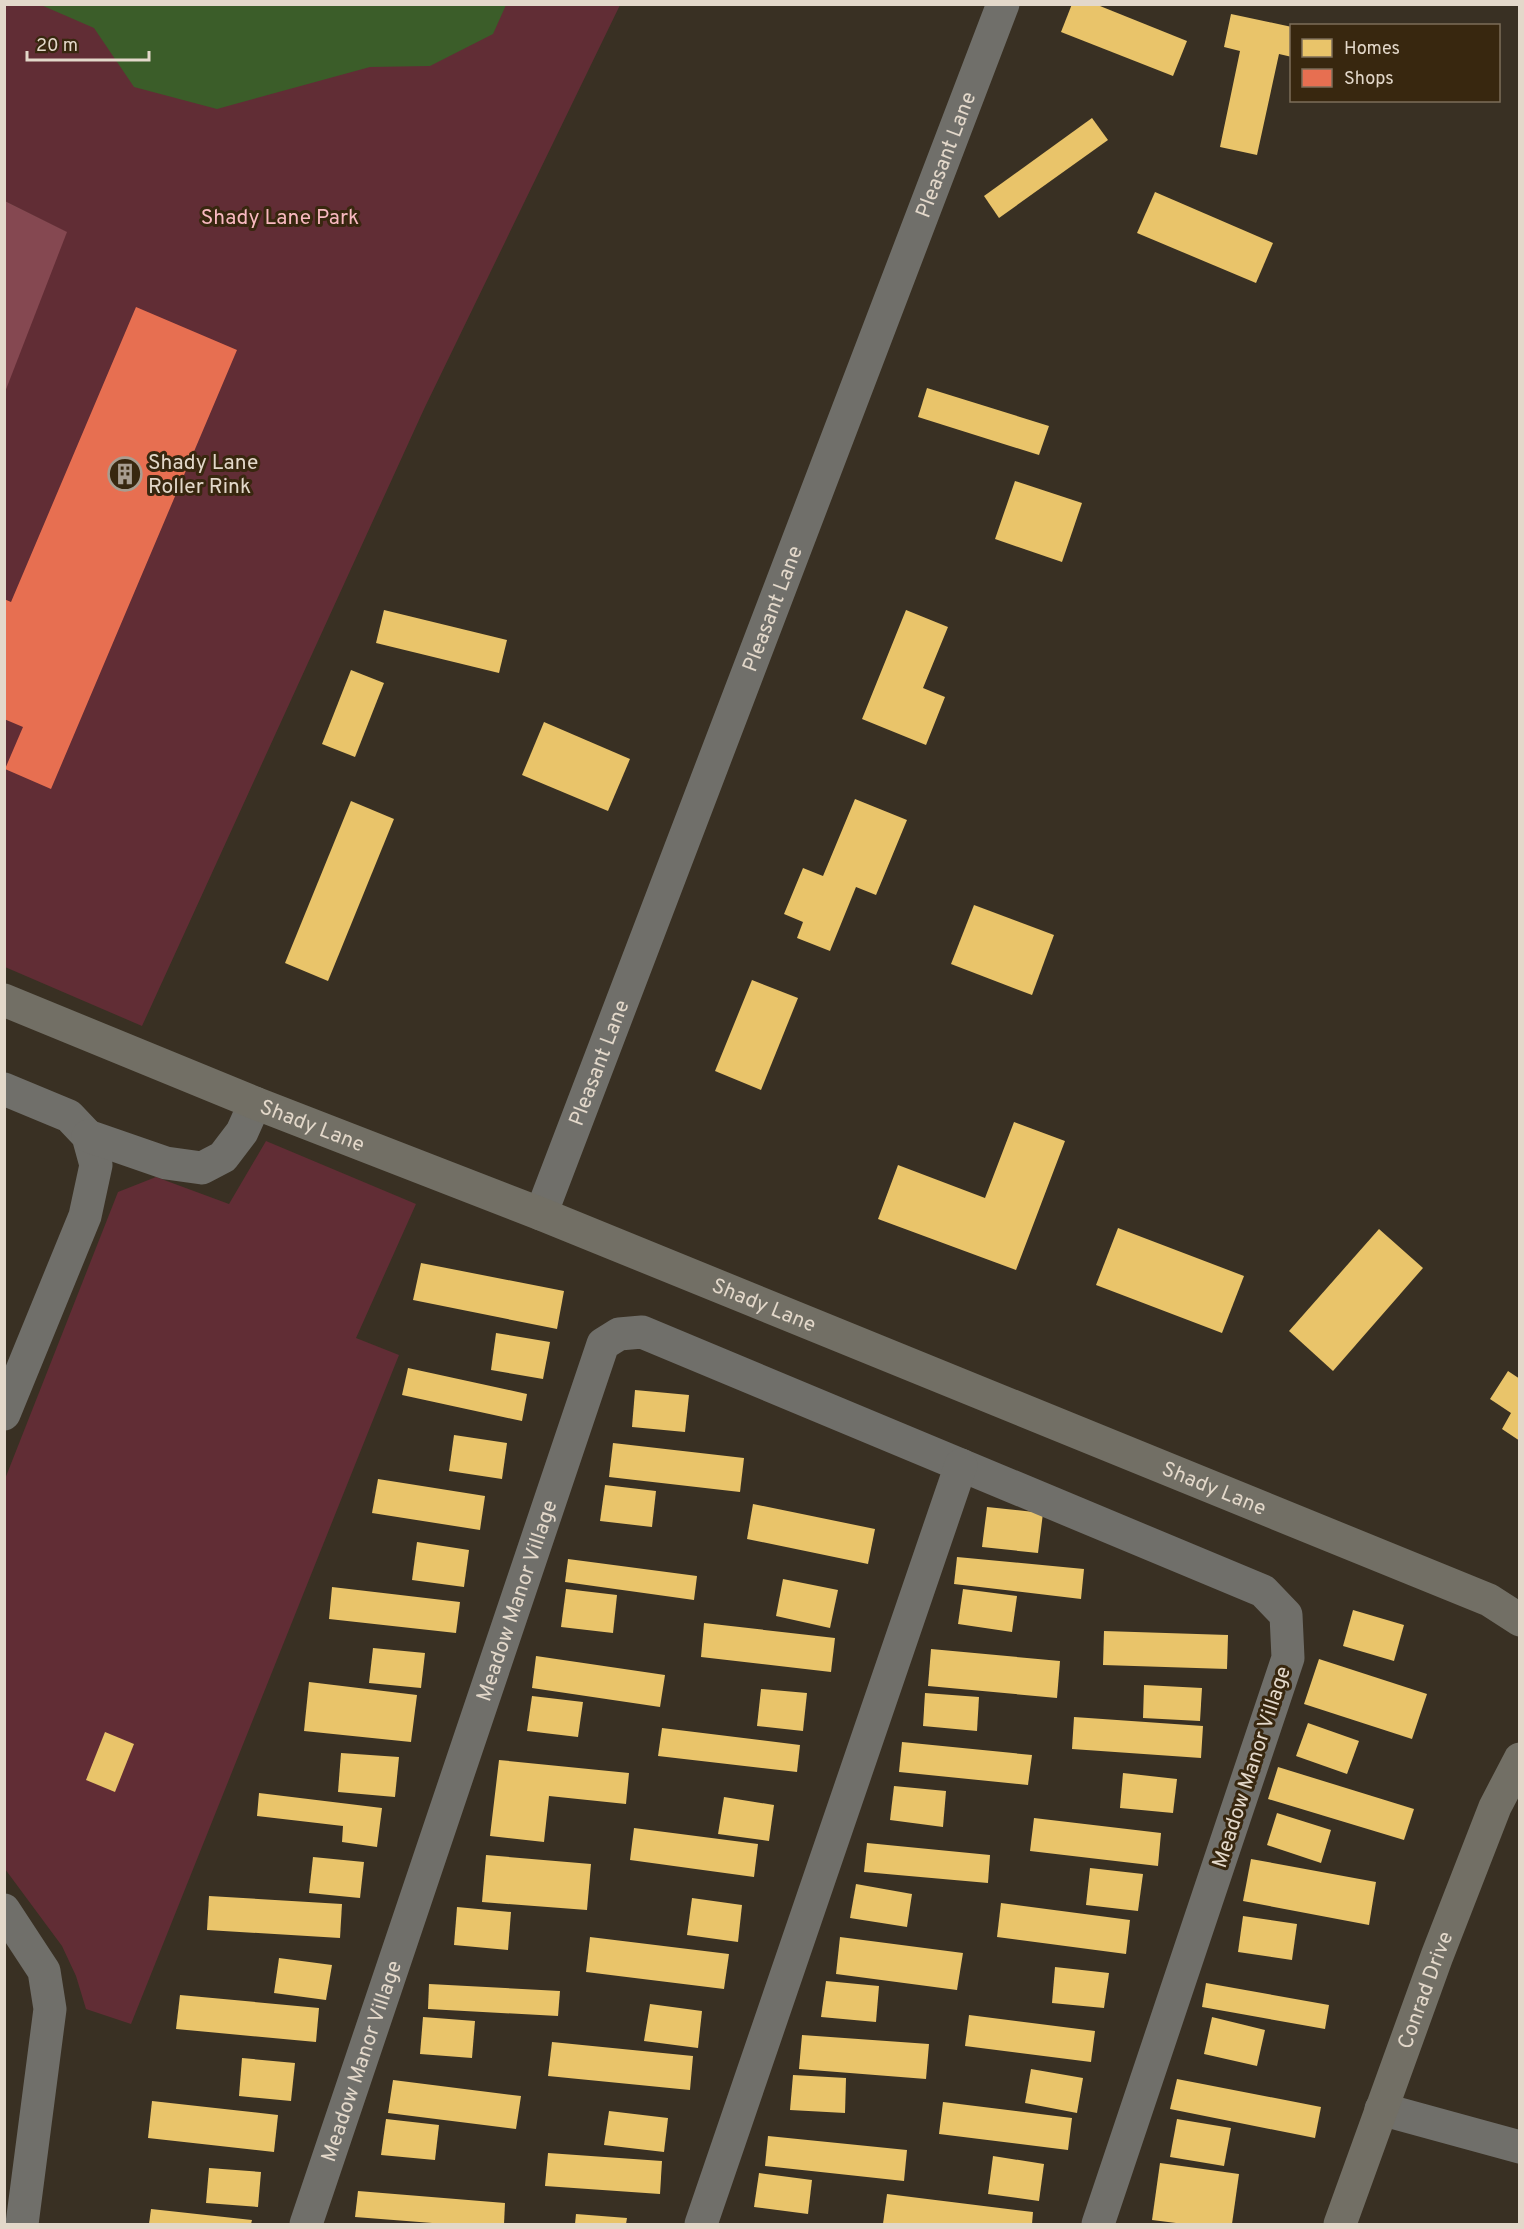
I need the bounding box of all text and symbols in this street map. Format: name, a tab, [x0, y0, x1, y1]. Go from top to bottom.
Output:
scale bar	[27, 24, 148, 62]
legend	[1290, 24, 1500, 102]
text: 20 m	[36, 35, 78, 58]
text: Homes	[1344, 38, 1400, 61]
text: Shops	[1344, 68, 1394, 91]
street label: Pleasant Lane	[911, 88, 983, 222]
park label: Shady Lane Park	[201, 205, 359, 232]
place label: Shady Lane Roller Rink	[148, 450, 258, 501]
building icon: Shady Lane Roller Rink	[107, 456, 143, 492]
street label: Pleasant Lane	[737, 542, 810, 676]
street label: Pleasant Lane	[564, 996, 637, 1130]
street label: Shady Lane	[256, 1094, 368, 1159]
street label: Shady Lane	[707, 1273, 820, 1340]
street label: Shady Lane	[1158, 1456, 1270, 1523]
street label: Meadow Manor Village	[471, 1497, 564, 1705]
street label: Meadow Manor Village	[1207, 1663, 1298, 1872]
street label: Conrad Drive	[1393, 1928, 1460, 2053]
street label: Meadow Manor Village	[316, 1957, 409, 2166]

